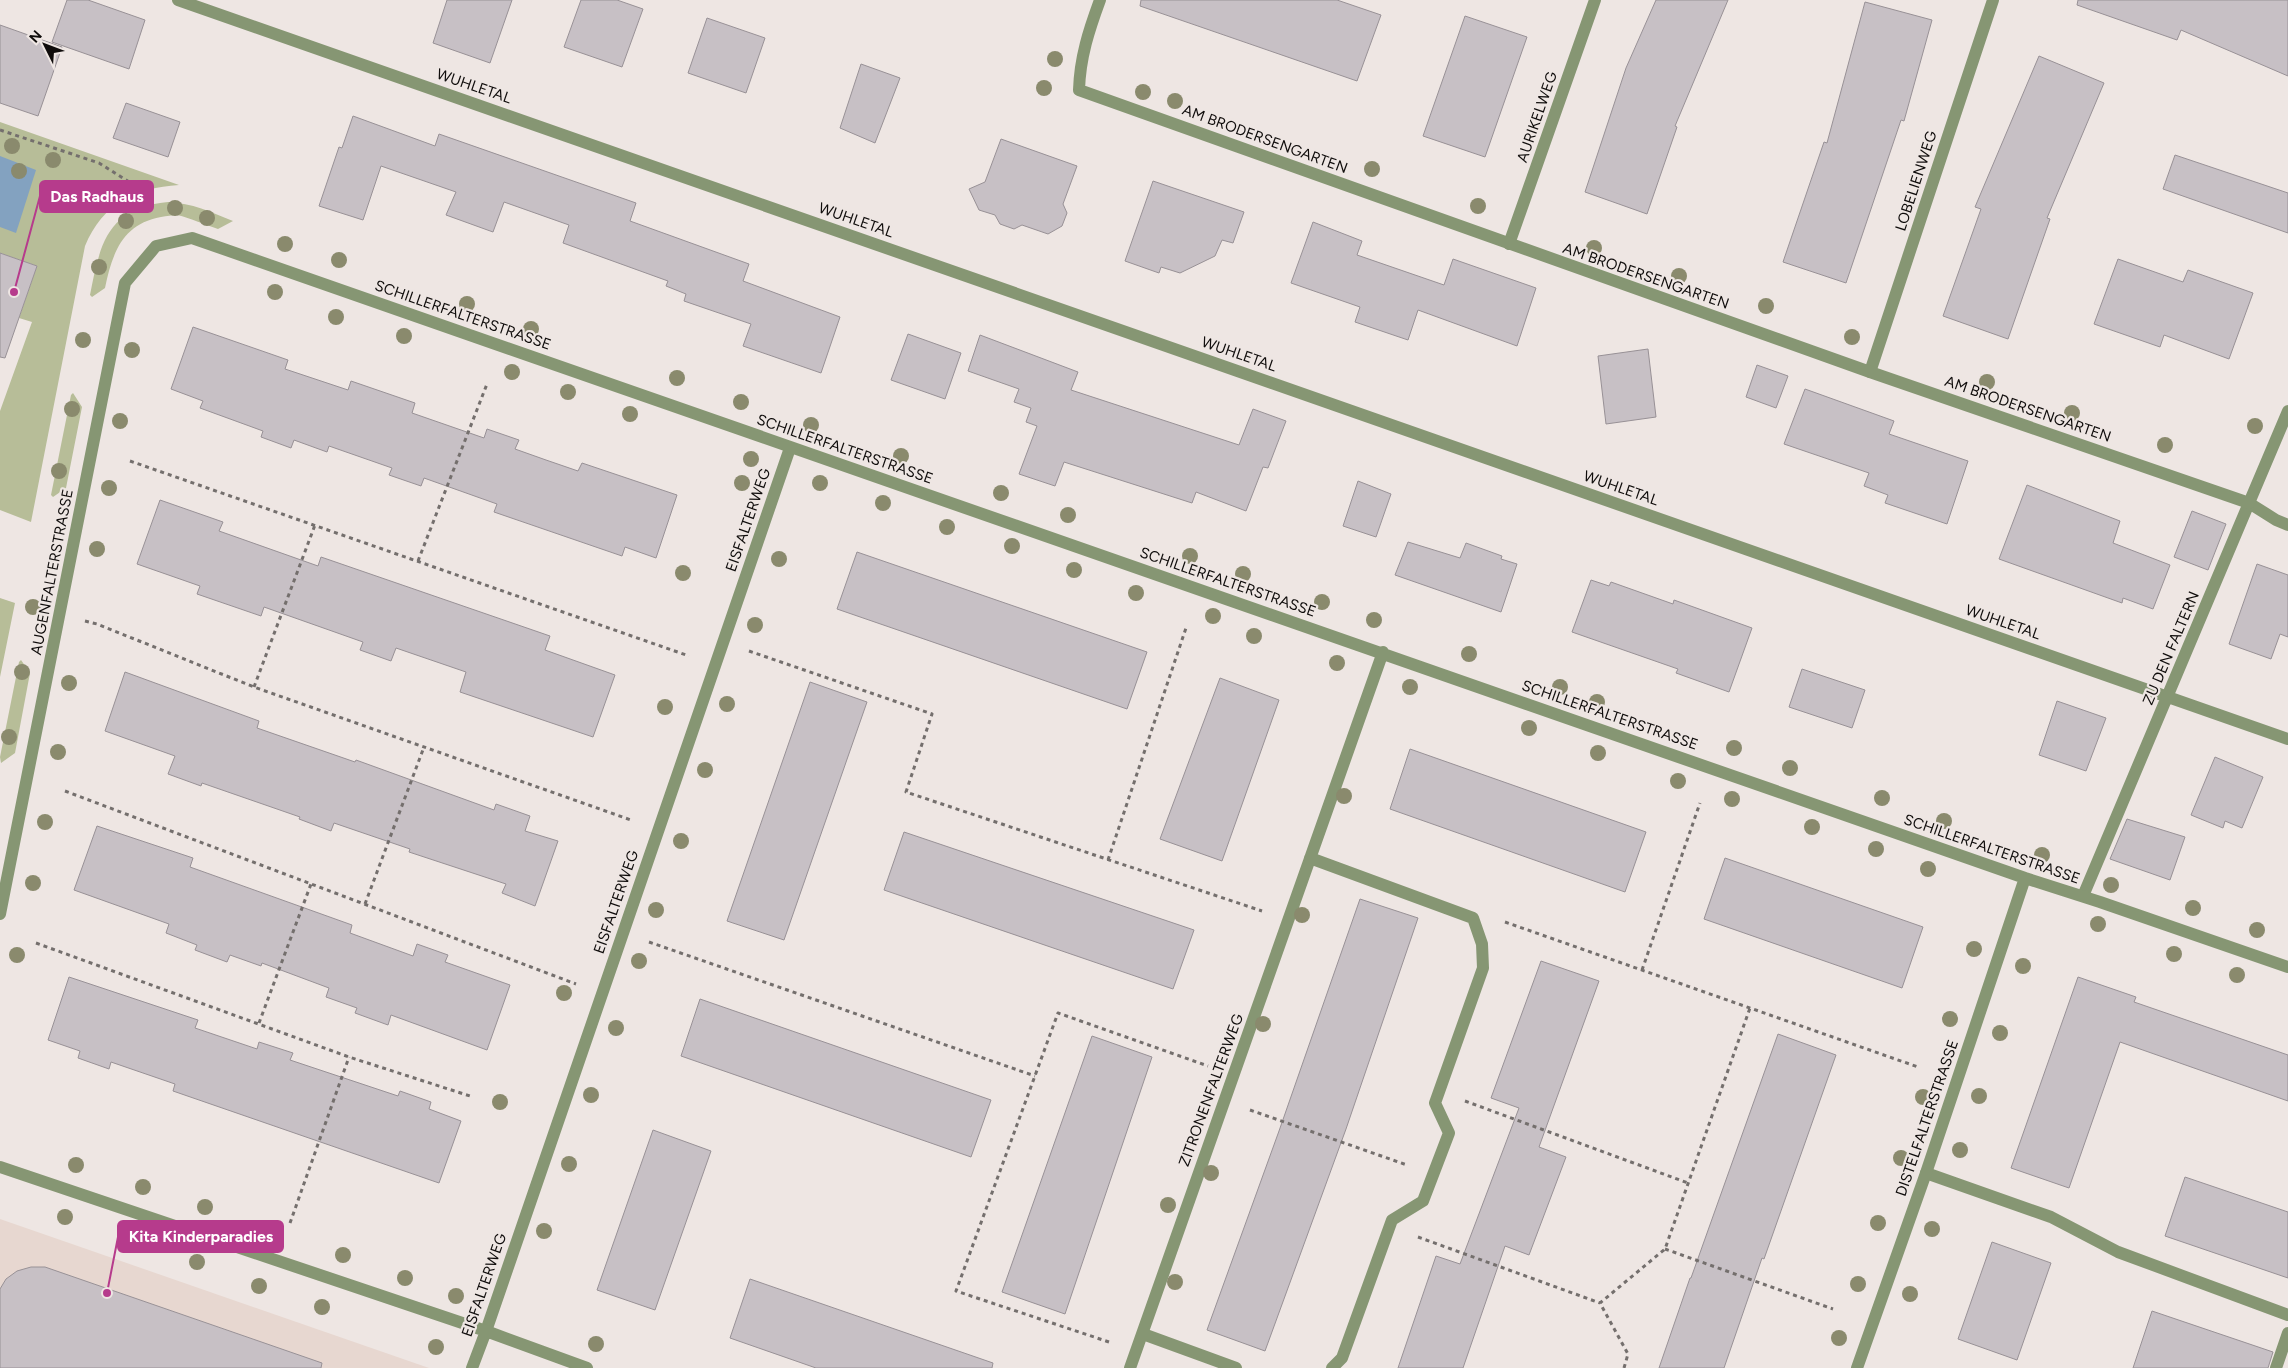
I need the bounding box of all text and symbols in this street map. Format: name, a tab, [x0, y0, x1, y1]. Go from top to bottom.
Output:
north arrow	[20, 20, 70, 70]
text: N	[26, 27, 46, 46]
street label: WUHLETAL	[434, 65, 514, 107]
street label: AURIKELWEG	[1513, 69, 1561, 165]
street label: AM BRODERSENGARTEN	[1180, 101, 1350, 177]
street label: LOBELIENWEG	[1891, 129, 1941, 233]
callout: Das Radhaus	[40, 181, 153, 212]
text: Das Radhaus	[50, 187, 144, 206]
street label: WUHLETAL	[816, 199, 896, 241]
street label: AM BRODERSENGARTEN	[1561, 239, 1731, 313]
street label: SCHILLERFALTERSTRASSE	[373, 276, 553, 354]
street label: WUHLETAL	[1199, 333, 1279, 375]
street label: AM BRODERSENGARTEN	[1943, 372, 2113, 446]
street label: SCHILLERFALTERSTRASSE	[755, 410, 935, 488]
street label: EISFALTERWEG	[722, 466, 774, 574]
street label: WUHLETAL	[1581, 467, 1661, 509]
street label: AUGENFALTERSTRASSE	[27, 488, 77, 656]
street label: SCHILLERFALTERSTRASSE	[1138, 543, 1318, 621]
street label: ZU DEN FALTERN	[2139, 589, 2203, 707]
street label: WUHLETAL	[1963, 601, 2043, 643]
street label: SCHILLERFALTERSTRASSE	[1520, 676, 1700, 754]
street label: SCHILLERFALTERSTRASSE	[1902, 810, 2082, 888]
street label: EISFALTERWEG	[590, 848, 642, 956]
street label: ZITRONENFALTERWEG	[1175, 1011, 1247, 1169]
street label: DISTELFALTERSTRASSE	[1892, 1037, 1962, 1199]
callout: Kita Kinderparadies	[118, 1221, 283, 1252]
text: Kita Kinderparadies	[129, 1227, 274, 1246]
street label: EISFALTERWEG	[458, 1231, 510, 1339]

